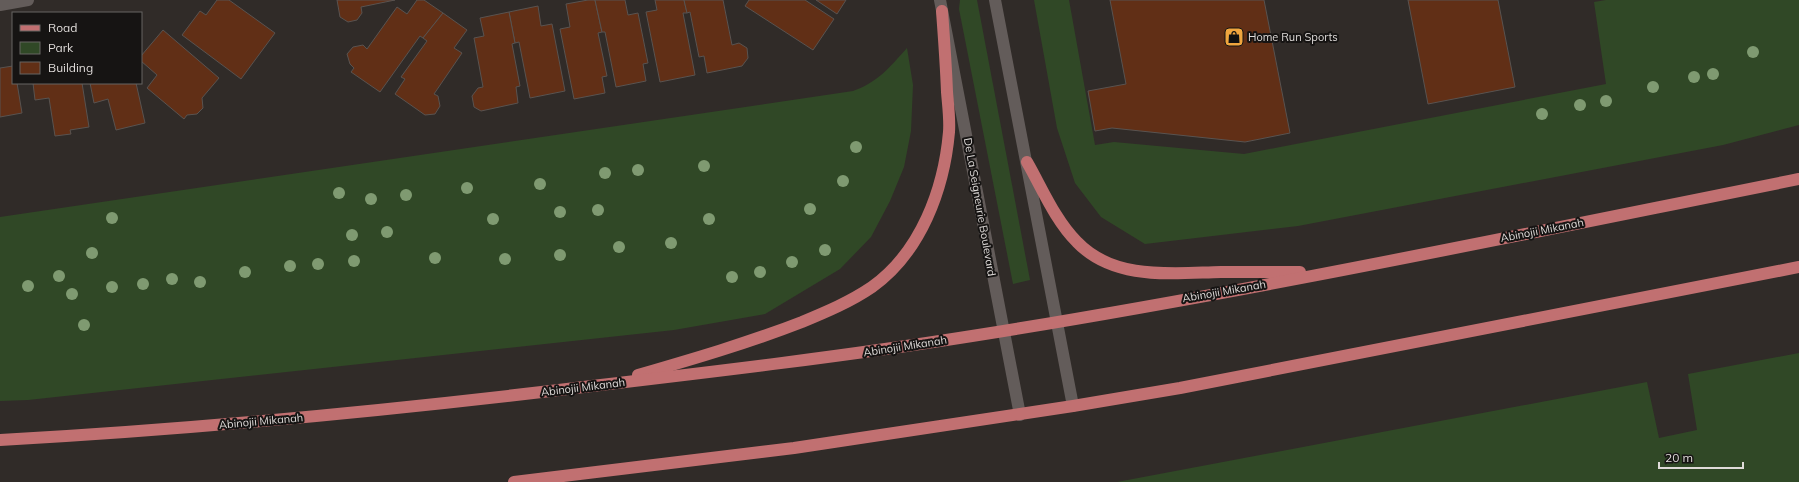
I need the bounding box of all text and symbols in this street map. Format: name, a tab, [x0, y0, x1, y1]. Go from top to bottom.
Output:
legend	[12, 12, 142, 84]
text: Road	[48, 20, 77, 35]
shop icon: Home Run Sports	[1223, 26, 1245, 48]
place label: Home Run Sports	[1248, 30, 1338, 44]
text: Park	[48, 40, 74, 55]
text: Building	[48, 60, 93, 75]
street label: De La Seigneurie Boulevard	[961, 137, 999, 277]
street label: Abinojii Mikanah	[1499, 215, 1585, 245]
street label: Abinojii Mikanah	[1181, 277, 1267, 305]
street label: Abinojii Mikanah	[862, 332, 948, 360]
street label: Abinojii Mikanah	[540, 375, 626, 399]
street label: Abinojii Mikanah	[218, 410, 304, 432]
scale bar	[1659, 444, 1743, 470]
text: 20 m	[1665, 450, 1693, 465]

